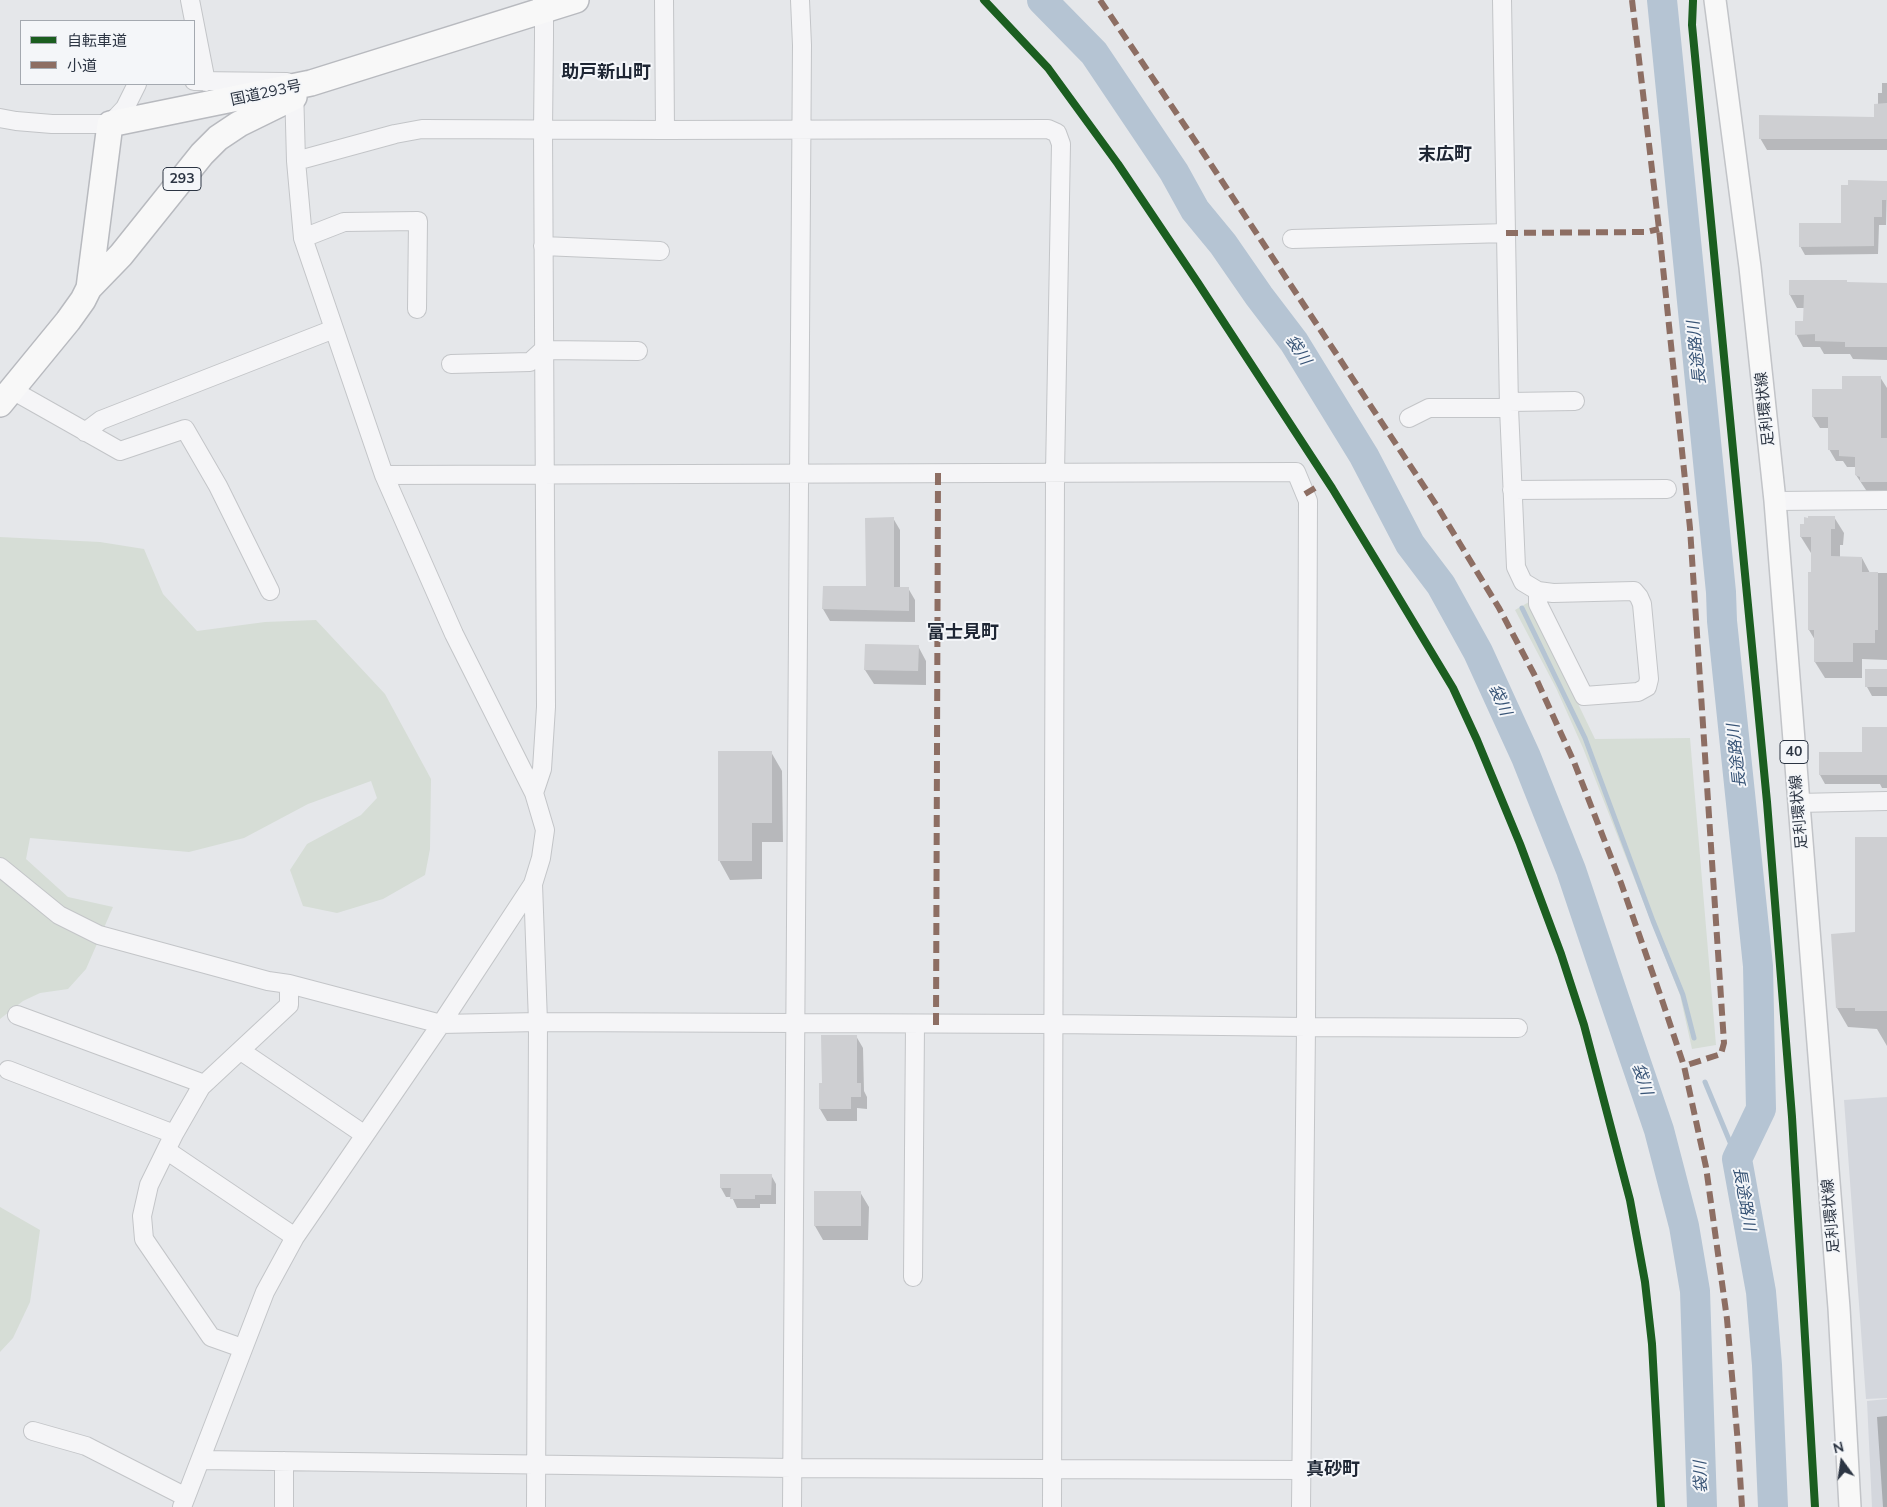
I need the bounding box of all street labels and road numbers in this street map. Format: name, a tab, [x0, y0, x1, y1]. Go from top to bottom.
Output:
street label: 国道293号	[229, 77, 303, 109]
road number: 293	[163, 168, 201, 190]
street label: 足利環状線	[1752, 371, 1778, 447]
road number: 40	[1780, 740, 1808, 764]
street label: 足利環状線	[1787, 774, 1811, 850]
street label: 足利環状線	[1819, 1178, 1843, 1254]

